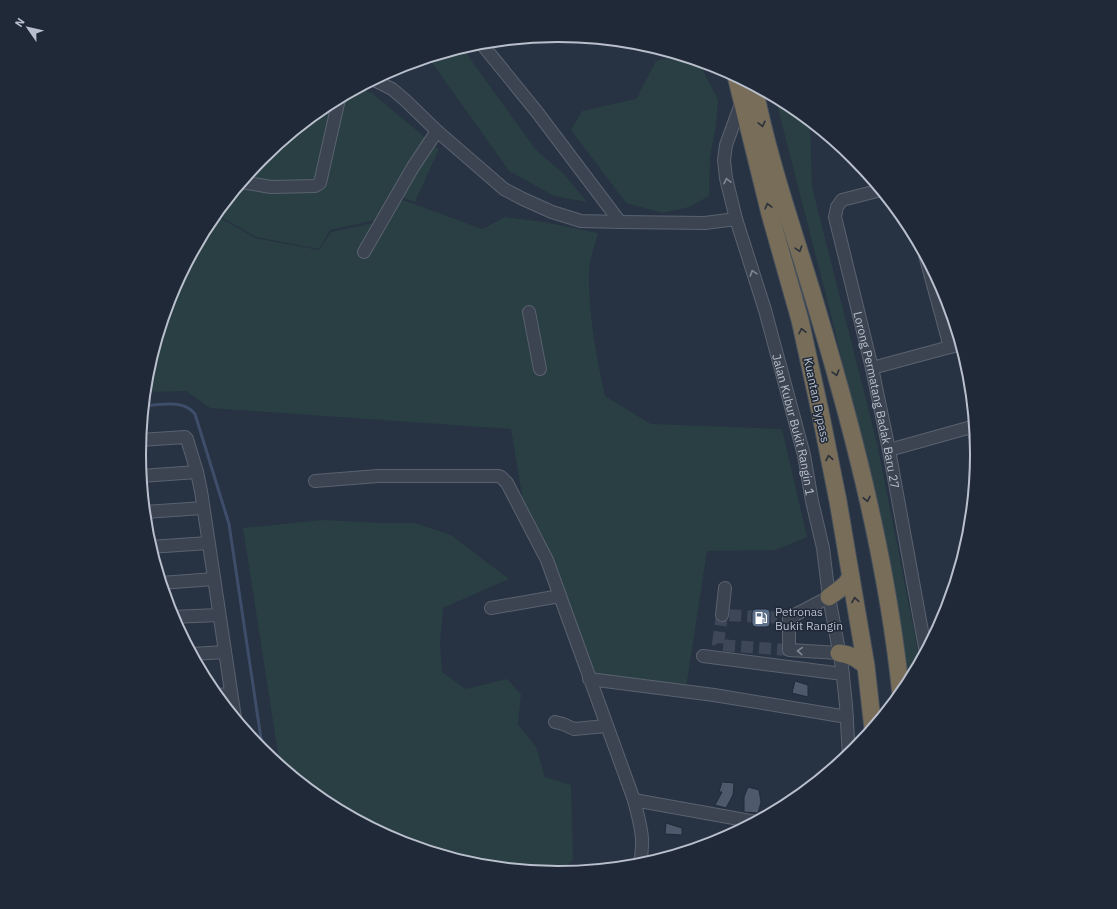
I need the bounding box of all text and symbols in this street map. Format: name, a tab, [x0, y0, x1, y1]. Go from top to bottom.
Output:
north arrow	[8, 8, 48, 48]
text: N	[12, 15, 28, 30]
one-way arrow	[757, 120, 766, 127]
one-way arrow	[724, 178, 732, 185]
one-way arrow	[764, 203, 773, 210]
one-way arrow	[794, 245, 803, 252]
one-way arrow	[749, 269, 758, 276]
street label: Lorong Permatang Badak Baru 27	[851, 310, 903, 490]
one-way arrow	[799, 328, 807, 334]
street label: Jalan Kubur Bukit Rangin 1	[770, 352, 818, 496]
street label: Kuantan Bypass	[801, 356, 833, 444]
one-way arrow	[831, 369, 840, 376]
one-way arrow	[826, 455, 834, 462]
one-way arrow	[863, 496, 871, 502]
one-way arrow	[851, 597, 860, 603]
place label: Petronas Bukit Rangin	[775, 604, 843, 633]
fuel station icon: Petronas Bukit Rangin	[750, 607, 772, 629]
one-way arrow	[797, 647, 803, 655]

